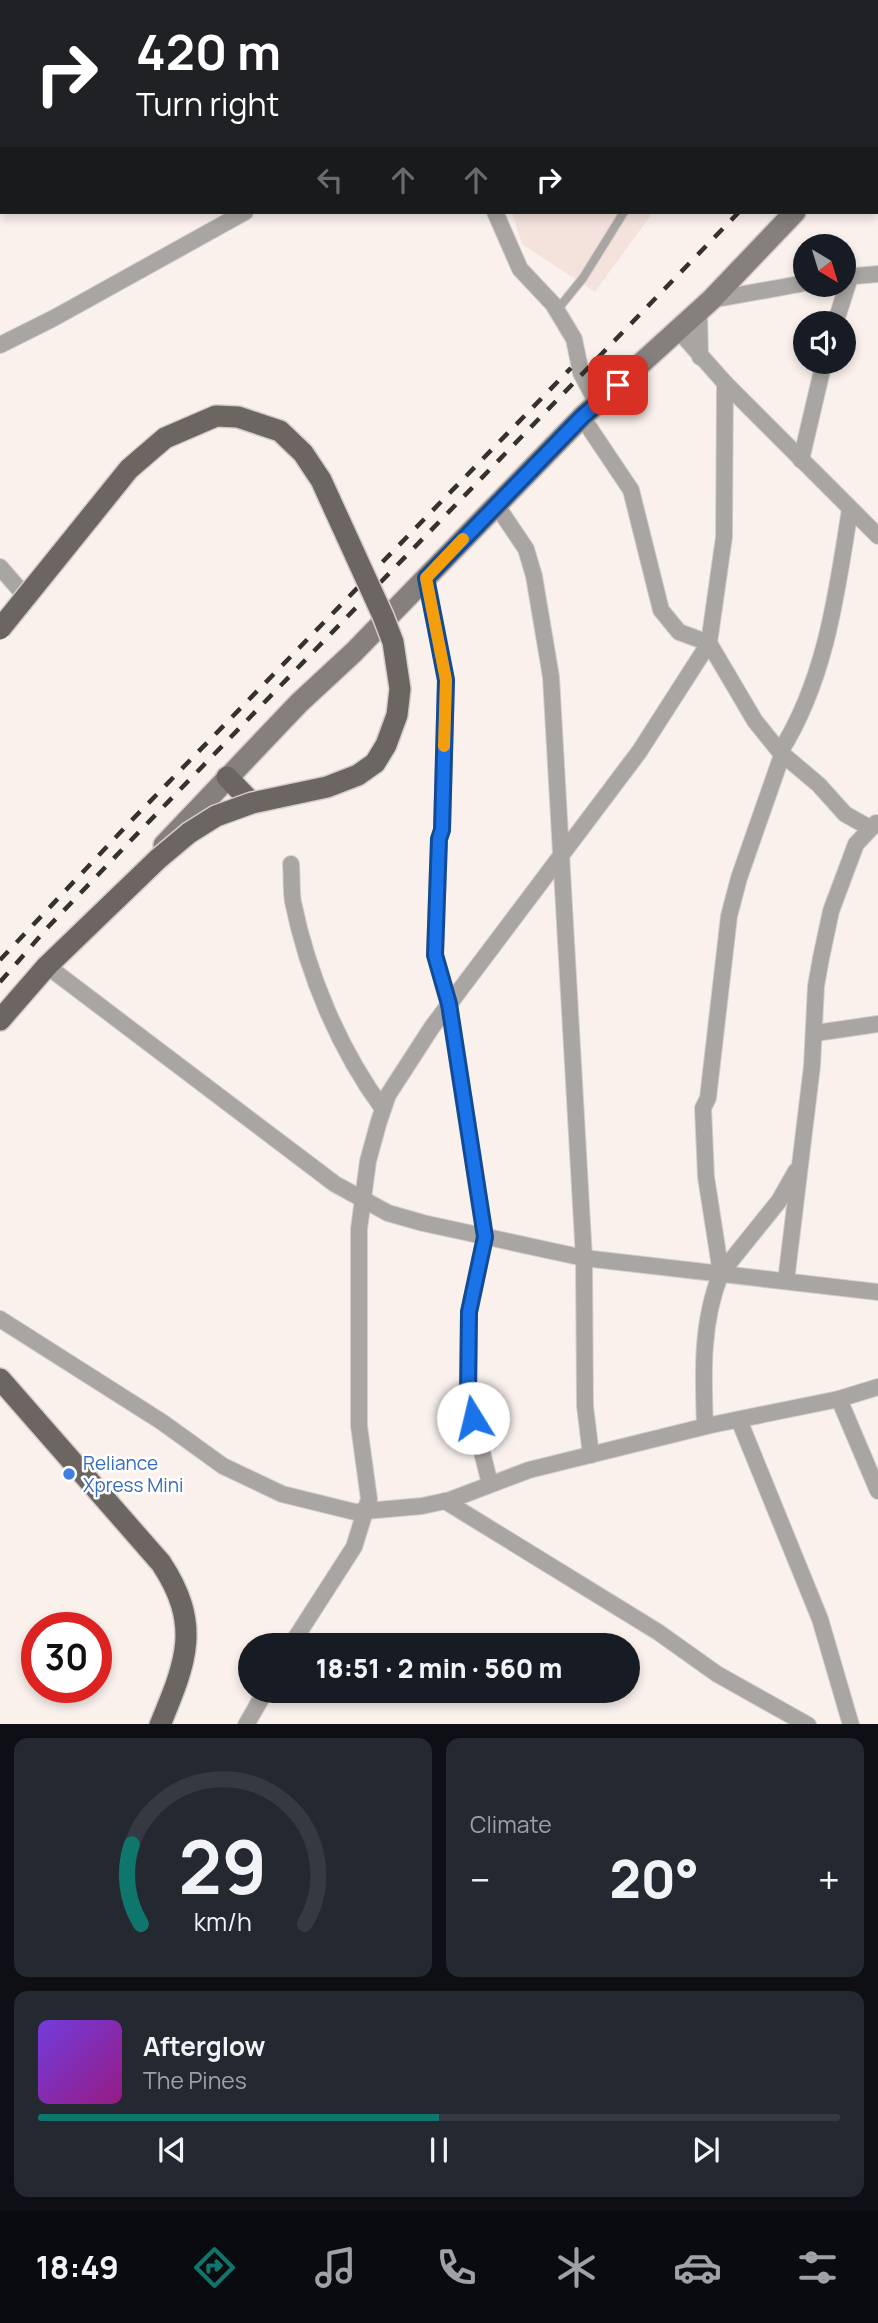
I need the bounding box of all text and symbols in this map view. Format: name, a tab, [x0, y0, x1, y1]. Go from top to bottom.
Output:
text: 420 m	[136, 18, 281, 85]
icon: right	[21, 28, 112, 119]
text: Turn right	[136, 82, 279, 126]
icon: left	[311, 161, 349, 199]
icon: ahead	[384, 161, 422, 199]
icon: ahead	[457, 161, 495, 199]
icon: right	[530, 161, 568, 199]
north arrow	[793, 234, 856, 298]
map controls	[793, 234, 856, 374]
button: sound	[793, 311, 856, 374]
pin	[588, 355, 648, 415]
icon: arrive	[599, 366, 637, 404]
position arrow	[436, 1381, 510, 1455]
place label: Reliance Xpress Mini	[83, 1450, 183, 1498]
marker: Reliance Xpress Mini	[61, 1466, 77, 1482]
speed limit sign: 30	[21, 1612, 112, 1703]
text: 18:51 · 2 min · 560 m	[316, 1650, 562, 1686]
text: Climate	[470, 1808, 552, 1840]
text: 29	[179, 1816, 267, 1916]
text: 20°	[609, 1843, 699, 1914]
text: −	[470, 1853, 491, 1905]
text: +	[818, 1853, 840, 1905]
text: km/h	[194, 1903, 252, 1938]
text: Afterglow	[143, 2028, 265, 2064]
text: The Pines	[143, 2064, 247, 2096]
icon: previous	[153, 2131, 191, 2169]
icon: pause	[420, 2131, 458, 2169]
icon: next	[687, 2131, 725, 2169]
icon: directions	[190, 2243, 239, 2292]
icon: music	[311, 2243, 360, 2292]
icon: phone	[432, 2243, 481, 2292]
icon: climate	[552, 2243, 601, 2292]
icon: car	[673, 2243, 722, 2292]
icon: filters	[793, 2243, 842, 2292]
text: 18:49	[36, 2245, 119, 2289]

